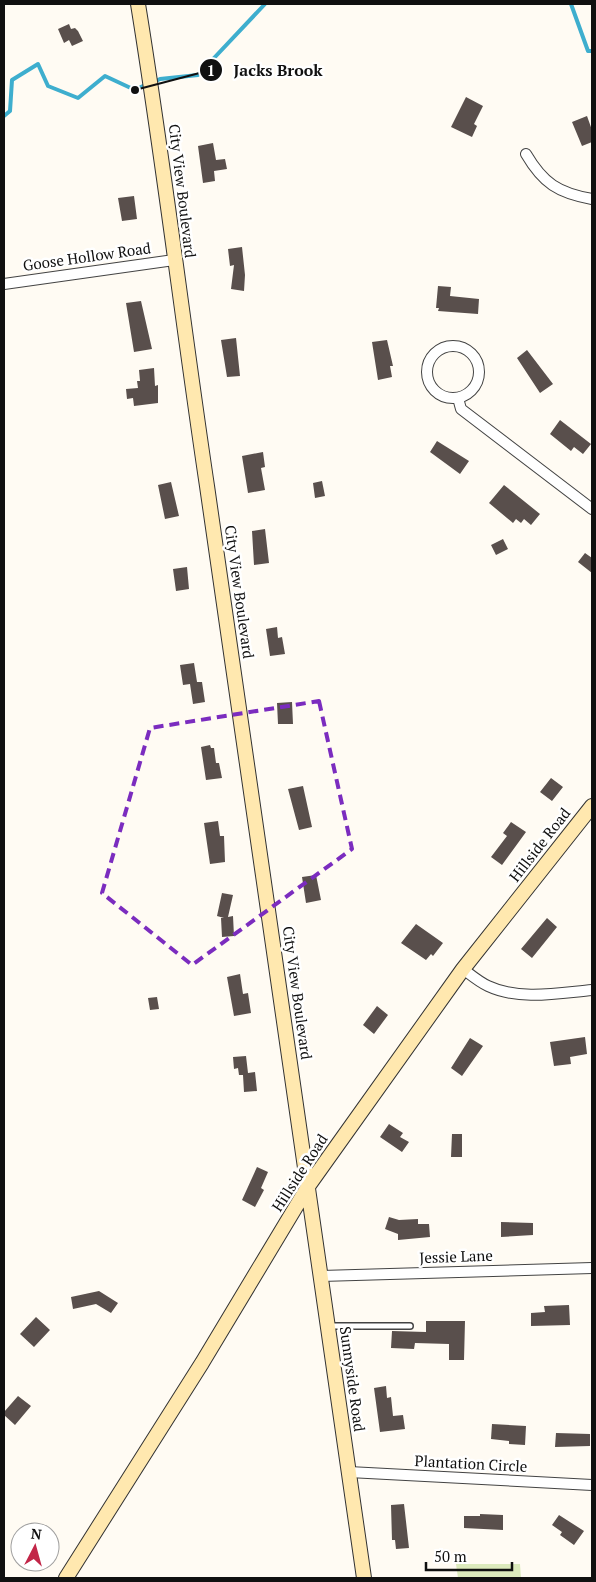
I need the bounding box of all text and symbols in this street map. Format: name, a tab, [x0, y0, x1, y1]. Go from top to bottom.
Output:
callout: Jacks Brook	[198, 55, 332, 86]
text: Jacks Brook	[234, 59, 323, 81]
text: 1	[207, 60, 215, 80]
street label: City View Boulevard	[165, 123, 201, 259]
street label: Goose Hollow Road	[22, 237, 152, 275]
street label: City View Boulevard	[221, 524, 259, 660]
street label: Hillside Road	[504, 803, 574, 885]
street label: City View Boulevard	[279, 925, 317, 1061]
street label: Hillside Road	[267, 1130, 332, 1215]
street label: Jessie Lane	[419, 1245, 493, 1267]
street label: Sunnyside Road	[336, 1325, 370, 1433]
street label: Plantation Circle	[414, 1450, 528, 1476]
north arrow	[10, 1522, 60, 1572]
text: N	[30, 1524, 43, 1544]
scale bar	[426, 1540, 512, 1572]
text: 50 m	[434, 1546, 467, 1566]

